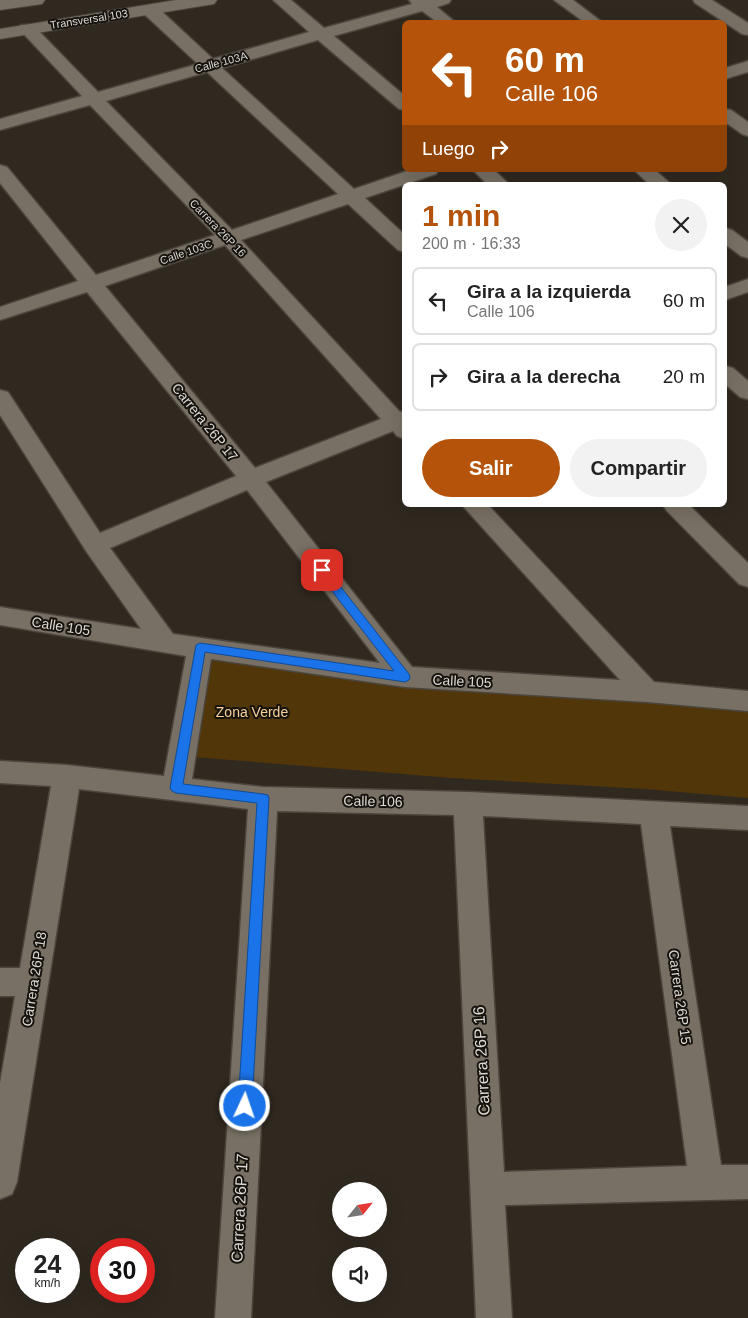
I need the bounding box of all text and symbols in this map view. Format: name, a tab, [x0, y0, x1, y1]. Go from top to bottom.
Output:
street label: Transversal 103	[49, 7, 129, 31]
icon: left	[422, 40, 487, 105]
text: 60 m	[505, 40, 585, 79]
street label: Calle 103A	[193, 49, 249, 75]
text: Calle 106	[505, 81, 598, 106]
icon: right	[485, 135, 513, 163]
text: Luego	[422, 138, 475, 159]
street label: Carrera 26P 16	[188, 197, 248, 259]
text: 1 min	[422, 199, 500, 232]
button: close	[655, 199, 707, 251]
text: 200 m · 16:33	[422, 235, 521, 252]
street label: Calle 103C	[158, 237, 214, 267]
text: Gira a la izquierda	[467, 281, 631, 302]
icon: left	[424, 287, 452, 315]
text: 60 m	[663, 290, 705, 311]
text: Calle 106	[467, 303, 535, 320]
icon: right	[424, 363, 452, 391]
text: Gira a la derecha	[467, 366, 620, 387]
text: 20 m	[663, 366, 705, 387]
street label: Carrera 26P 17	[169, 380, 241, 464]
button: Salir	[422, 439, 560, 497]
button: Compartir	[570, 439, 707, 497]
pin	[301, 549, 343, 591]
icon: arrive	[308, 556, 336, 584]
street label: Calle 105	[31, 613, 92, 639]
street label: Calle 105	[432, 671, 492, 691]
park label: Zona Verde	[216, 704, 288, 720]
street label: Calle 106	[343, 792, 403, 810]
street label: Carrera 26P 18	[19, 930, 49, 1027]
street label: Carrera 26P 15	[665, 949, 695, 1046]
street label: Carrera 26P 16	[470, 1006, 493, 1116]
position arrow	[218, 1079, 270, 1131]
street label: Carrera 26P 17	[228, 1153, 251, 1263]
north arrow	[332, 1182, 388, 1238]
map controls	[332, 1182, 387, 1302]
speed limit sign: 30	[90, 1238, 155, 1303]
button: sound	[332, 1247, 387, 1302]
text: 24	[34, 1250, 61, 1278]
text: km/h	[34, 1276, 61, 1290]

